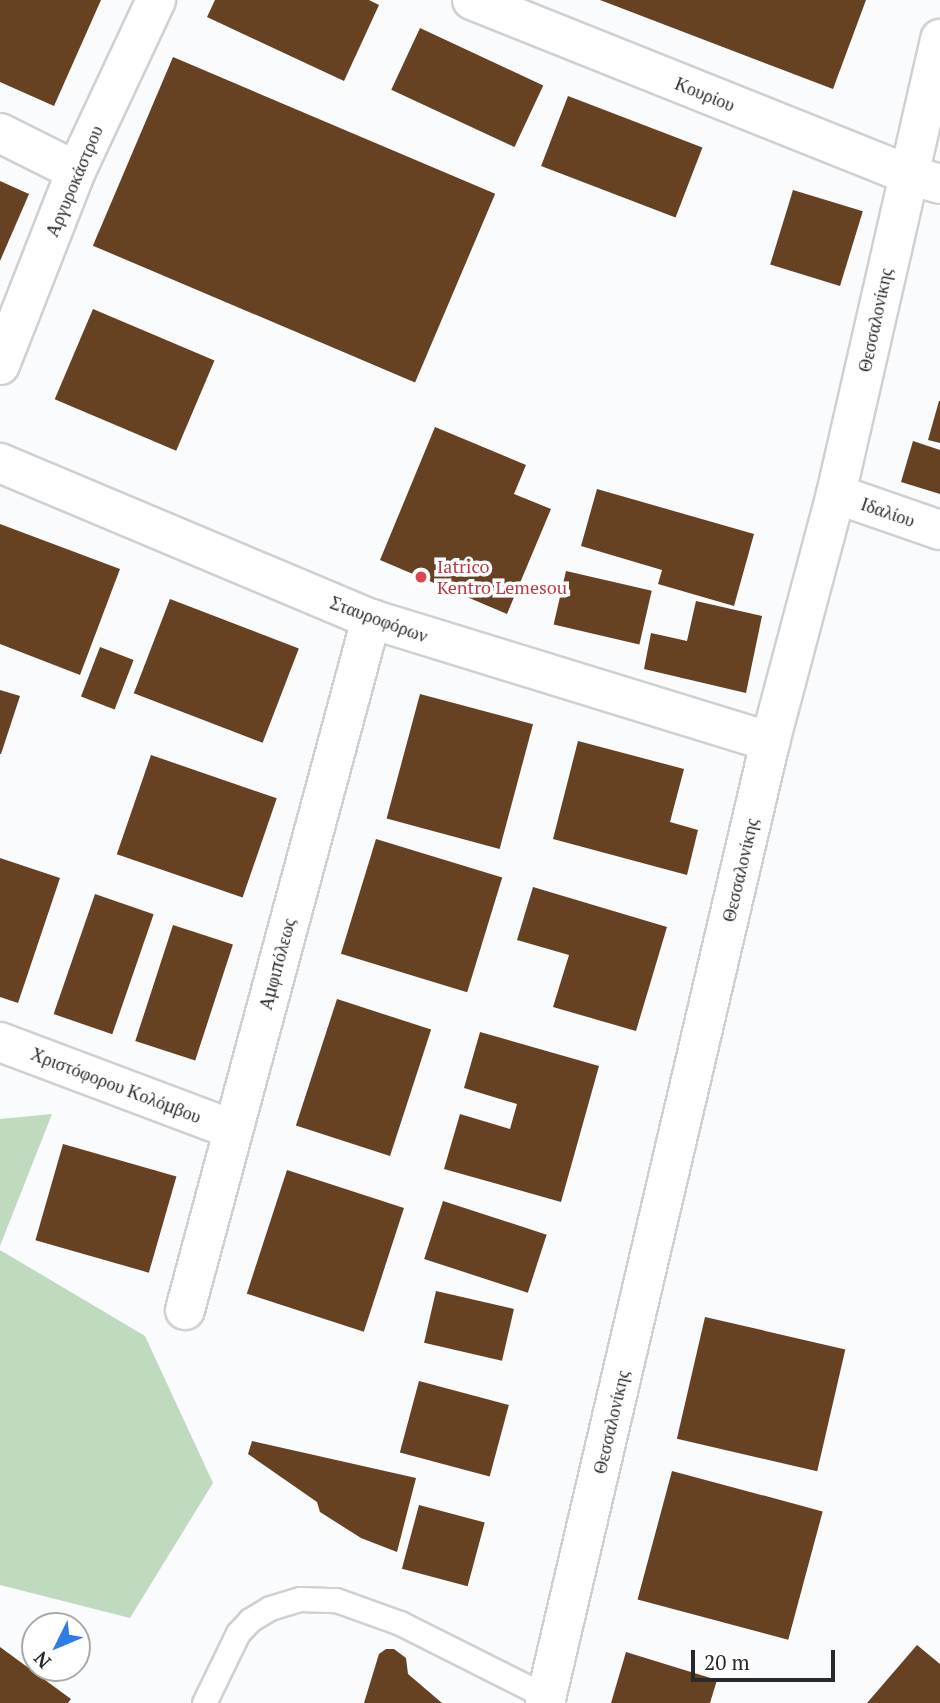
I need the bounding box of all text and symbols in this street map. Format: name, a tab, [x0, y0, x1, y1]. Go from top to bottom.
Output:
street label: Κουρίου	[672, 72, 738, 116]
street label: Αργυροκάστρου	[41, 122, 107, 240]
street label: Θεσσαλονίκης	[853, 266, 897, 374]
street label: Ιδαλίου	[858, 493, 918, 531]
place label: Iatrico Kentro Lemesou	[437, 556, 567, 598]
marker: Iatrico Kentro Lemesou	[411, 567, 431, 587]
street label: Σταυροφόρων	[327, 591, 431, 647]
street label: Θεσσαλονίκης	[718, 816, 762, 924]
street label: Αμφιπόλεως	[254, 916, 300, 1012]
street label: Χριστόφορου Κολόμβου	[28, 1043, 204, 1127]
street label: Θεσσαλονίκης	[589, 1368, 633, 1476]
north arrow	[21, 1612, 91, 1682]
scale bar	[695, 1636, 838, 1680]
text: N	[28, 1647, 56, 1674]
text: 20 m	[704, 1648, 750, 1676]

